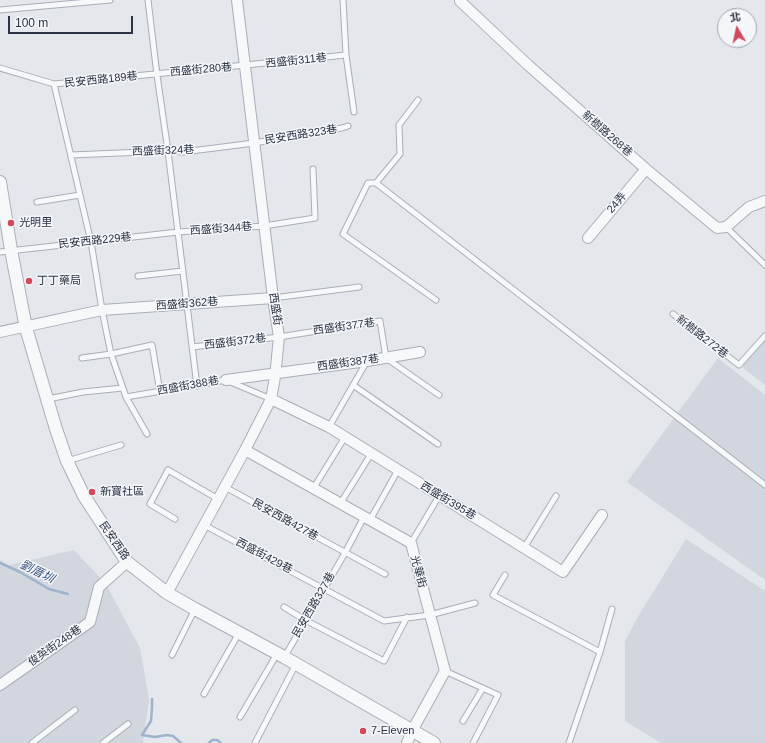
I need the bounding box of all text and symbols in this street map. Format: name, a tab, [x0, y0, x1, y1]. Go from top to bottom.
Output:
scale bar	[10, 8, 135, 34]
north arrow	[717, 8, 757, 48]
text: 北	[729, 10, 742, 24]
text: 100 m	[15, 16, 48, 30]
street label: 西盛街311巷	[265, 51, 327, 71]
street label: 西盛街280巷	[169, 61, 233, 79]
street label: 民安西路189巷	[64, 70, 138, 90]
street label: 新樹路268巷	[579, 109, 635, 159]
street label: 民安西路323巷	[264, 123, 338, 147]
street label: 西盛街324巷	[132, 143, 194, 159]
street label: 24弄	[604, 190, 630, 216]
place label: 光明里	[19, 216, 52, 230]
marker: 光明里	[6, 218, 16, 228]
street label: 西盛街344巷	[189, 220, 253, 238]
street label: 民安西路229巷	[58, 231, 132, 251]
place label: 丁丁藥局	[37, 274, 81, 288]
marker: 丁丁藥局	[24, 276, 34, 286]
street label: 西盛街	[266, 292, 284, 326]
street label: 西盛街362巷	[155, 295, 219, 313]
street label: 新樹路272巷	[673, 313, 731, 361]
street label: 西盛街377巷	[312, 316, 376, 338]
street label: 西盛街372巷	[203, 332, 267, 352]
street label: 西盛街387巷	[316, 352, 380, 374]
street label: 西盛街388巷	[156, 374, 220, 398]
street label: 西盛街395巷	[418, 479, 478, 523]
place label: 新寶社區	[100, 485, 144, 499]
marker: 新寶社區	[87, 487, 97, 497]
street label: 民安西路427巷	[250, 496, 320, 544]
street label: 民安西路	[96, 519, 132, 563]
street label: 西盛街429巷	[233, 536, 295, 576]
street label: 光華街	[407, 554, 429, 590]
water label: 劉厝圳	[18, 558, 56, 586]
street label: 民安西路327巷	[290, 570, 338, 640]
street label: 俊英街248巷	[26, 623, 84, 669]
place label: 7-Eleven	[371, 724, 414, 738]
marker: 7-Eleven	[358, 726, 368, 736]

